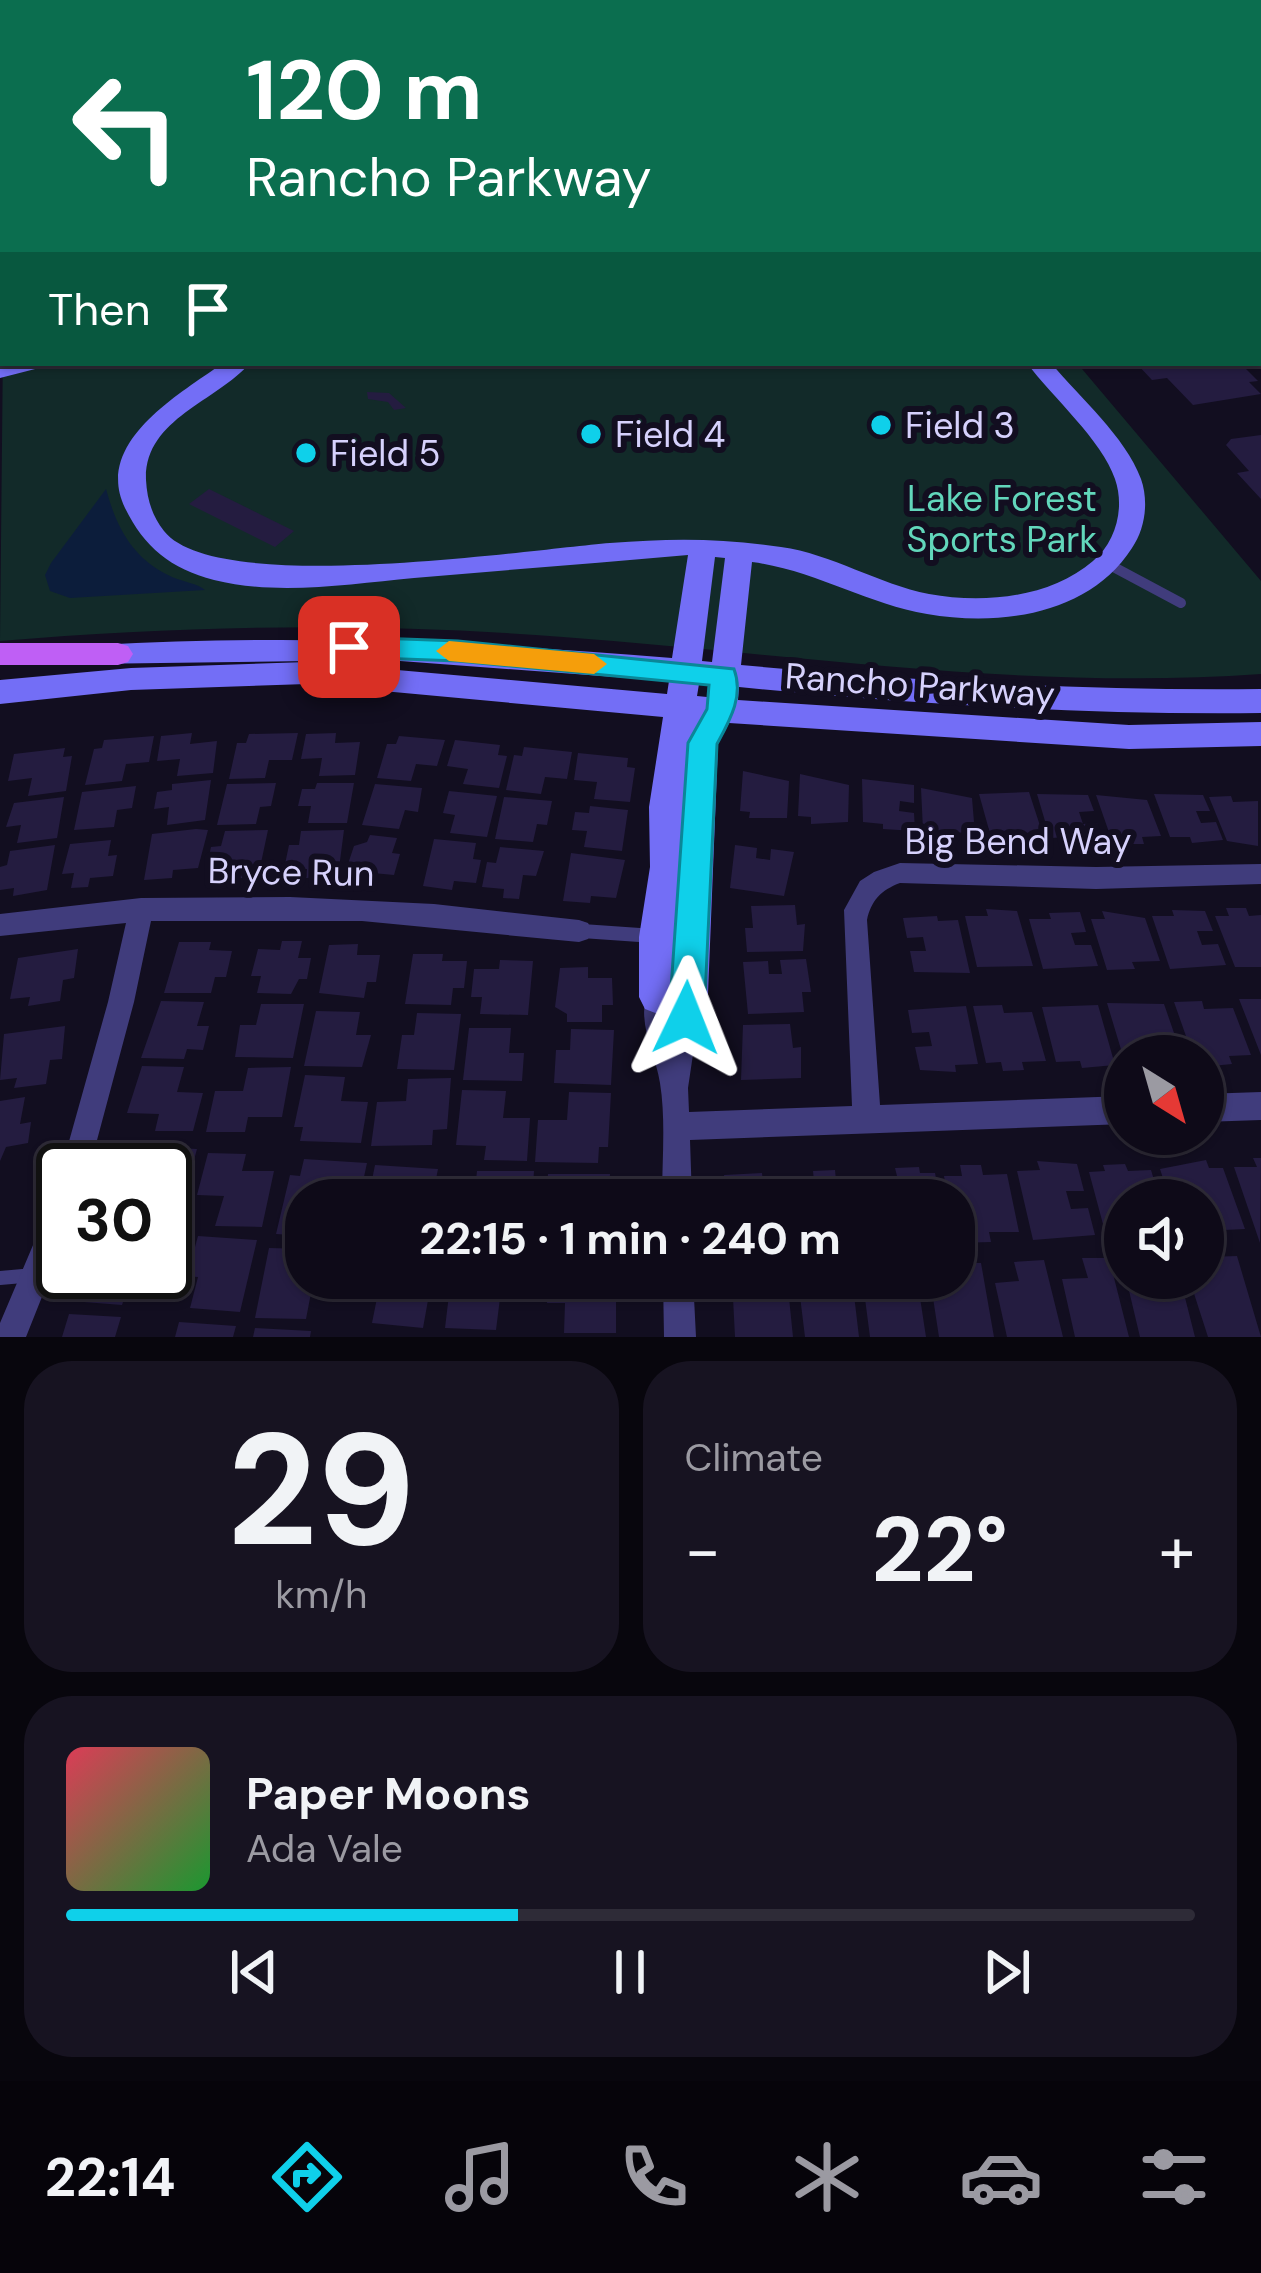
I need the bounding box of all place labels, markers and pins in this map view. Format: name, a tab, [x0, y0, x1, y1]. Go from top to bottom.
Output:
place label: Field 3	[905, 402, 1015, 449]
place label: Field 4	[615, 411, 725, 458]
marker: Field 3	[868, 412, 894, 438]
marker: Field 4	[578, 421, 604, 447]
place label: Field 5	[330, 430, 440, 477]
marker: Field 5	[293, 440, 319, 466]
pin	[298, 596, 400, 698]

